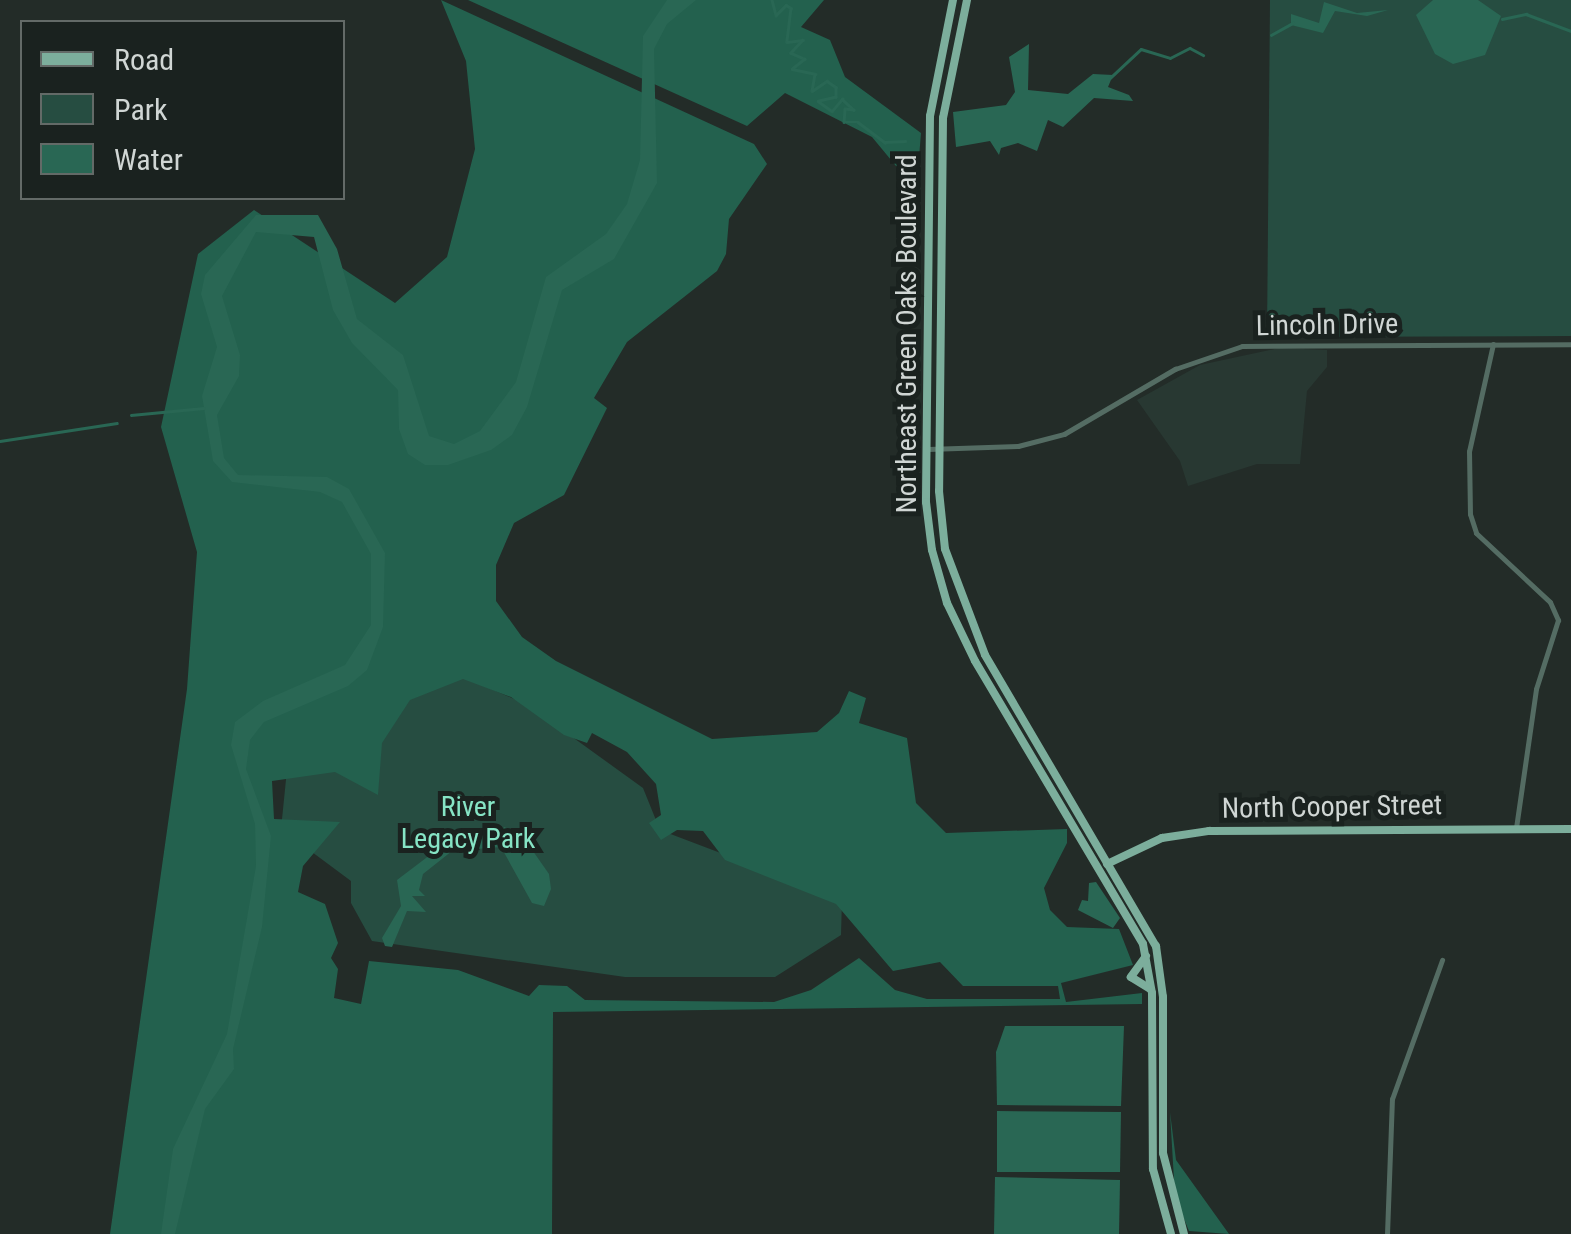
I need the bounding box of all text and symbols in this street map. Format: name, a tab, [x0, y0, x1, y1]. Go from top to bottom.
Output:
legend	[20, 20, 345, 200]
text: Road	[114, 42, 174, 77]
text: Park	[114, 92, 168, 127]
text: Water	[114, 142, 183, 177]
street label: Northeast Green Oaks Boulevard	[890, 154, 924, 514]
street label: Lincoln Drive	[1255, 307, 1399, 343]
street label: North Cooper Street	[1222, 788, 1442, 826]
park label: River Legacy Park	[401, 790, 535, 856]

